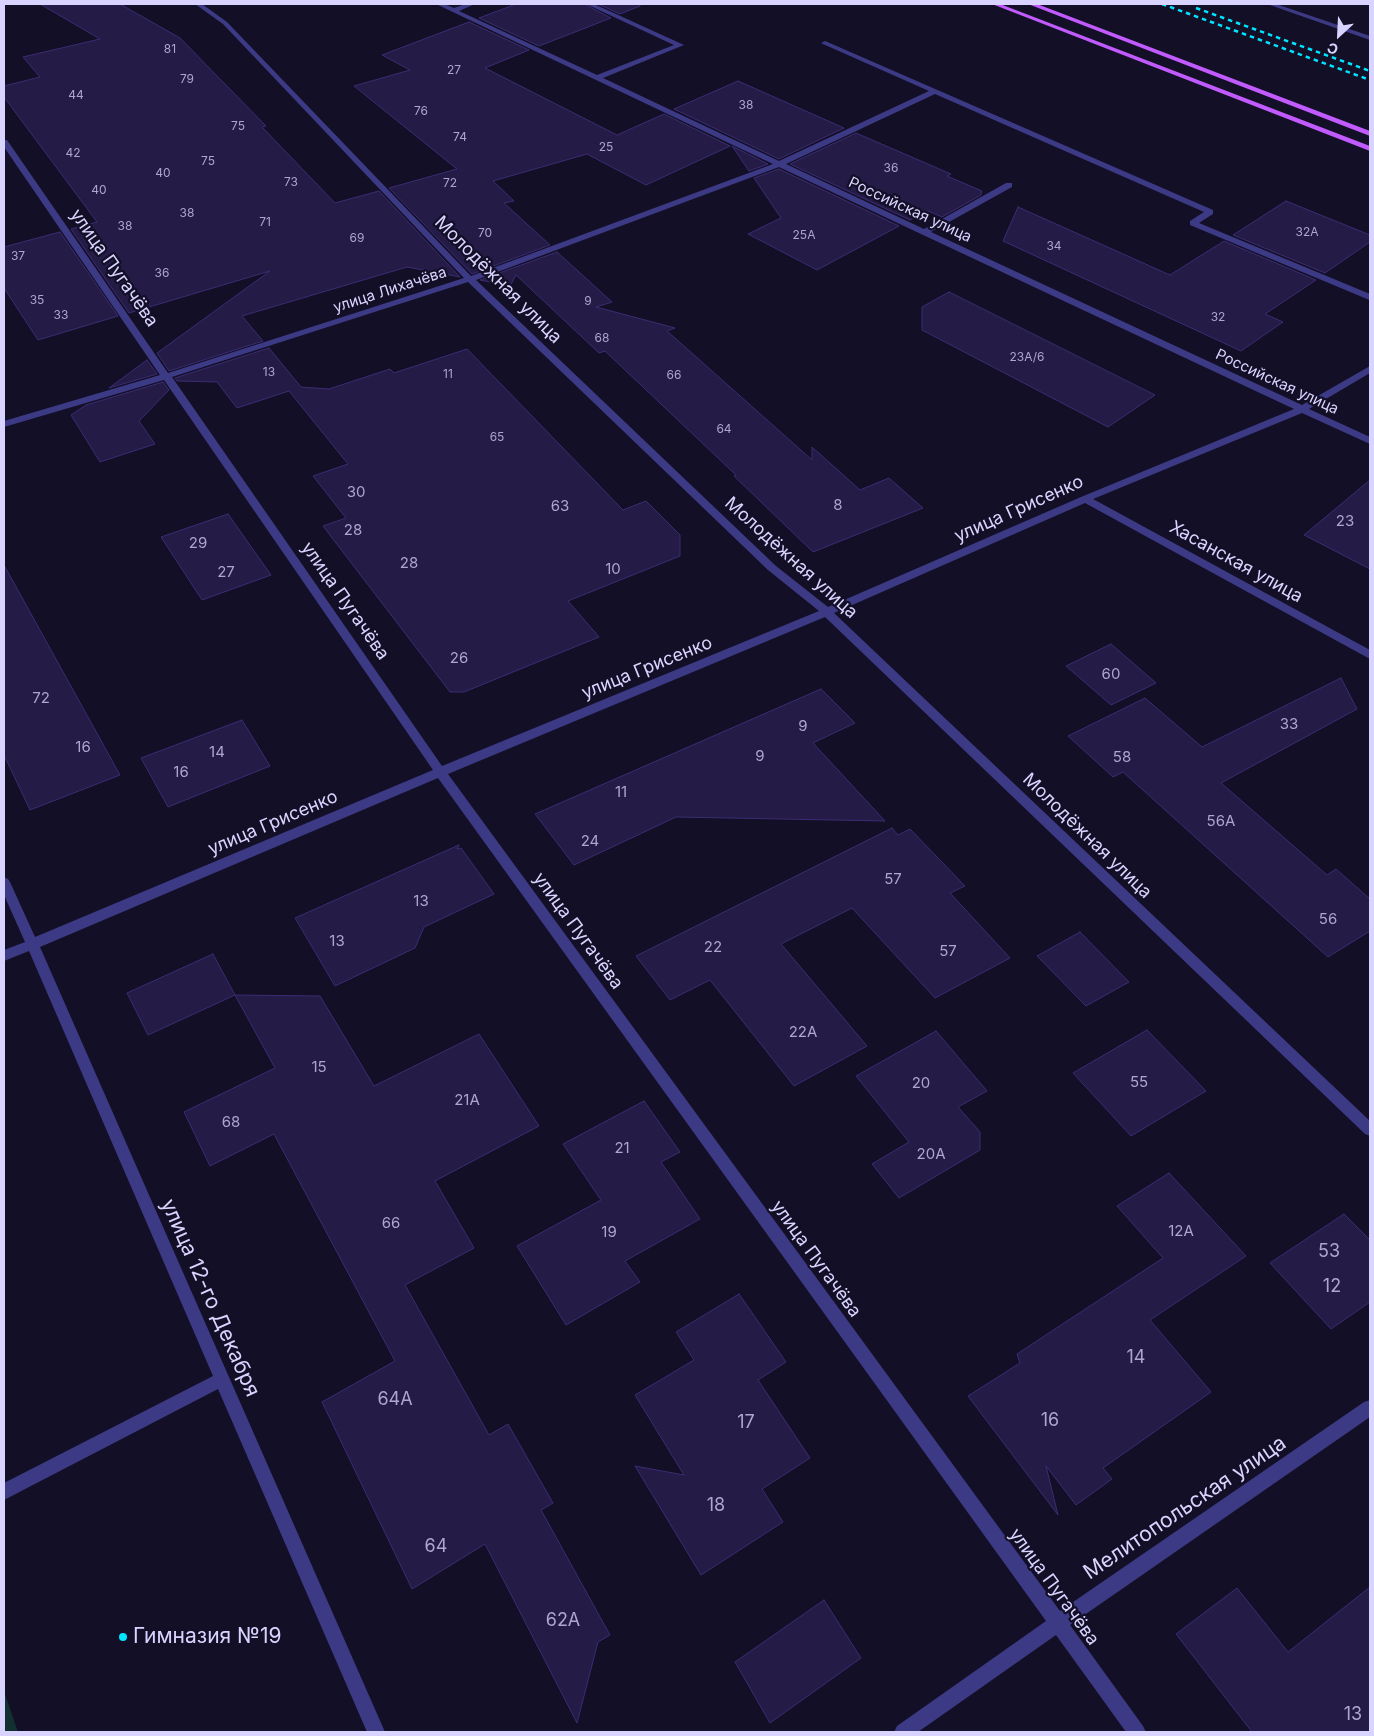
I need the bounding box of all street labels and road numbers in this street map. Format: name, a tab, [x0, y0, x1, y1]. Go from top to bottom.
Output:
street label: Российская улица	[846, 174, 974, 246]
street label: улица Пугачёва	[65, 205, 163, 331]
street label: Молодёжная улица	[430, 212, 566, 348]
street label: улица Лихачёва	[331, 263, 449, 317]
street label: Российская улица	[1213, 346, 1341, 418]
street label: улица Грисенко	[951, 471, 1087, 547]
street label: Молодёжная улица	[720, 493, 862, 623]
street label: Хасанская улица	[1166, 516, 1306, 608]
street label: улица Пугачёва	[296, 538, 394, 664]
street label: улица Грисенко	[579, 632, 715, 704]
street label: Молодёжная улица	[1018, 769, 1156, 903]
street label: улица Грисенко	[205, 786, 341, 860]
street label: улица Пугачёва	[528, 868, 628, 994]
street label: улица 12-го Декабря	[155, 1195, 265, 1401]
street label: улица Пугачёва	[766, 1196, 866, 1322]
street label: Мелитопольская улица	[1079, 1431, 1291, 1585]
street label: улица Пугачёва	[1004, 1524, 1104, 1650]

